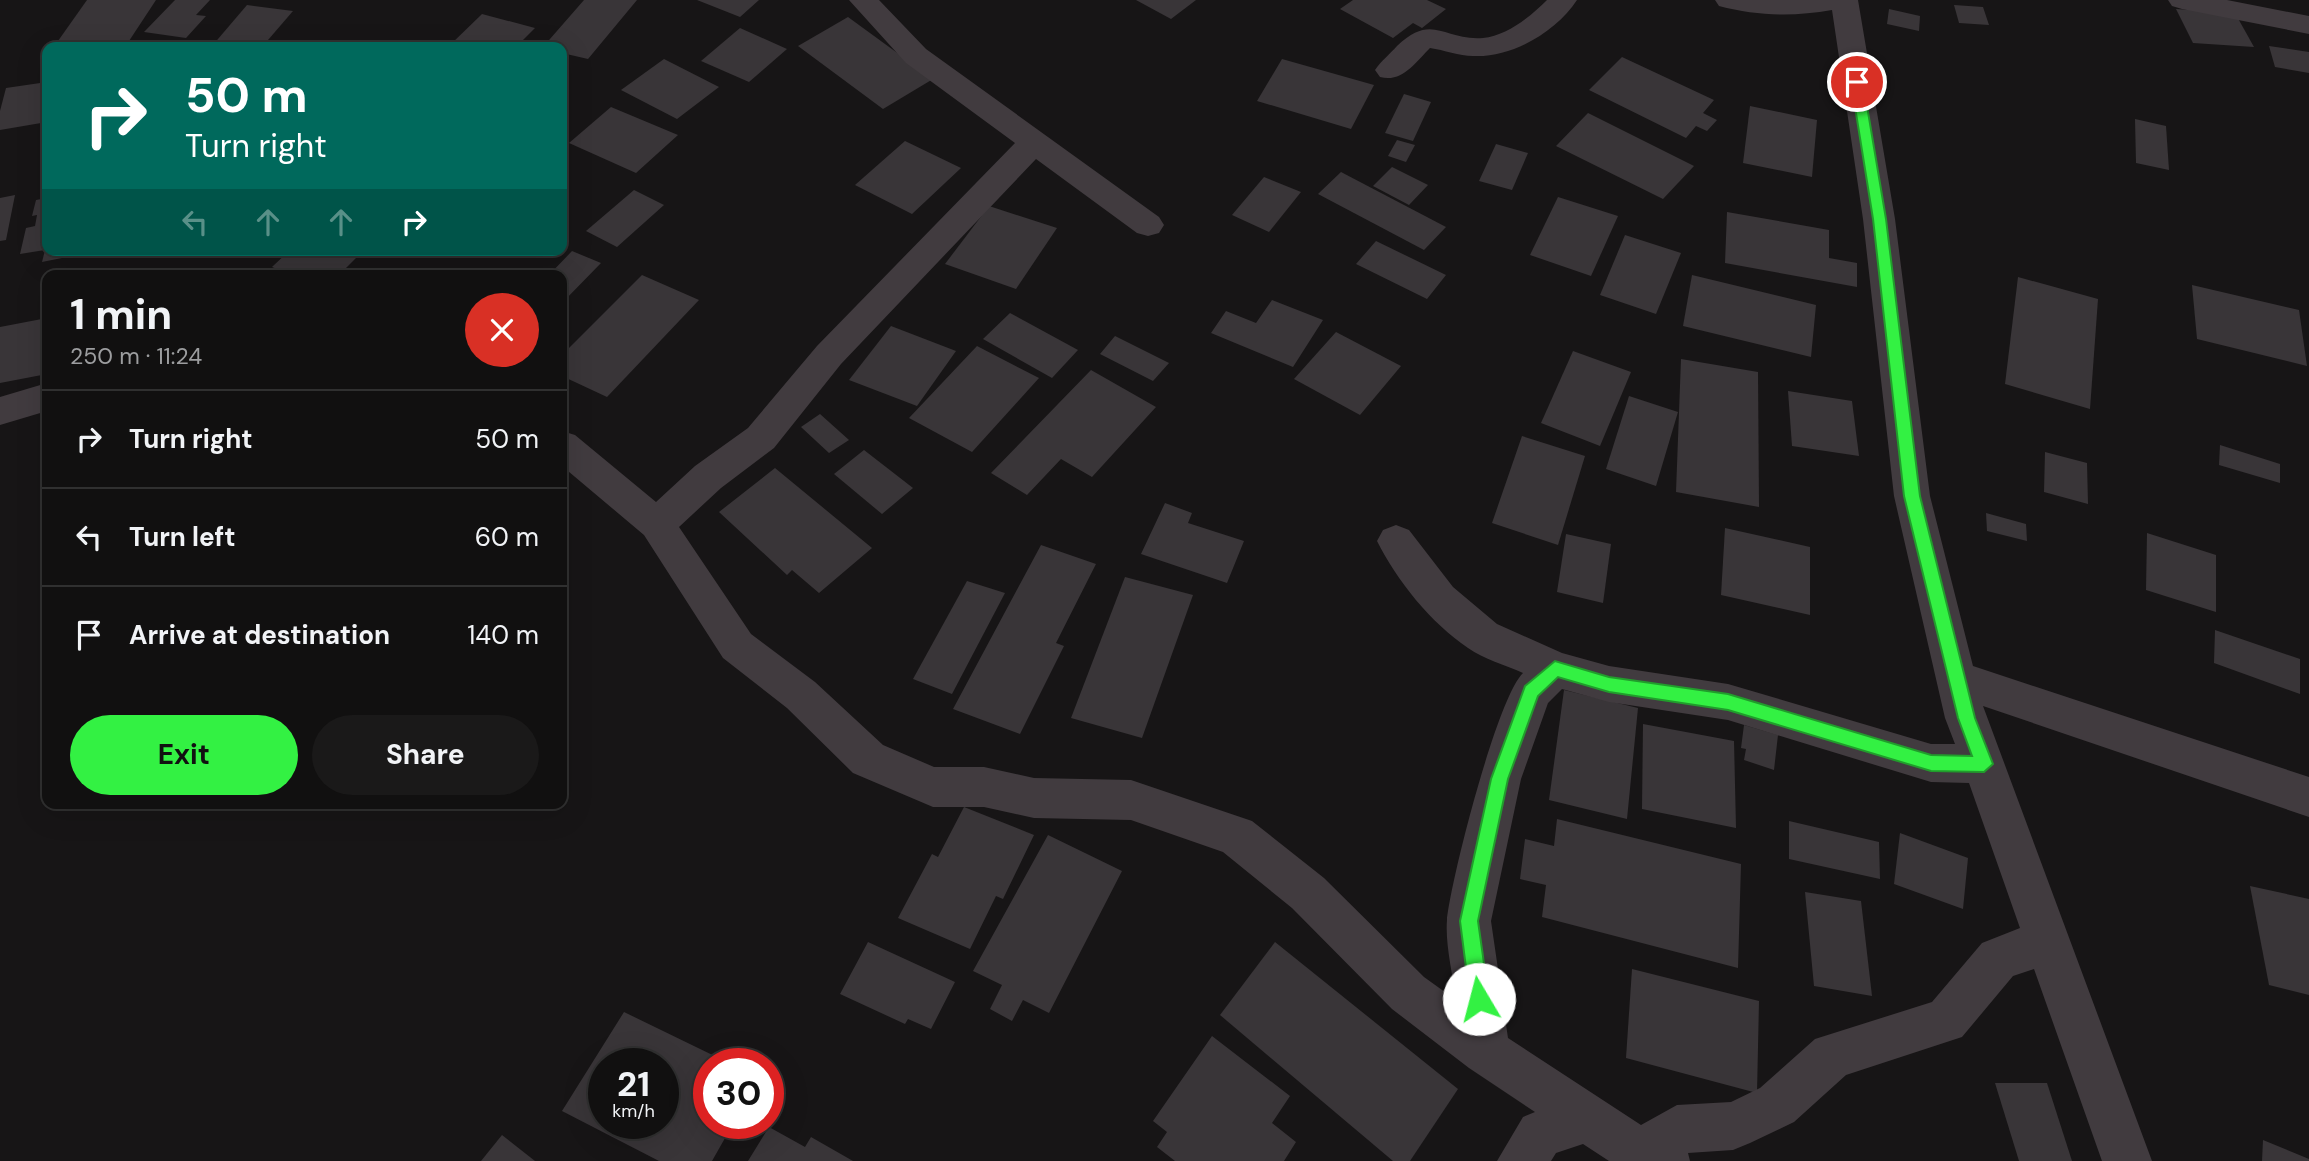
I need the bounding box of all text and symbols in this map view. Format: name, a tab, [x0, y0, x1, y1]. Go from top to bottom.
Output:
pin	[1827, 52, 1887, 112]
text: 50 m	[185, 63, 308, 127]
icon: arrive	[1838, 63, 1876, 101]
icon: right	[70, 70, 161, 161]
text: Turn right	[185, 125, 327, 167]
icon: left	[176, 203, 214, 241]
icon: ahead	[249, 203, 287, 241]
icon: ahead	[322, 203, 360, 241]
icon: right	[395, 203, 433, 241]
text: 1 min	[70, 287, 172, 342]
button: close	[465, 293, 539, 367]
text: 250 m · 11:24	[70, 341, 202, 371]
icon: right	[70, 420, 108, 458]
text: Turn right	[129, 422, 253, 456]
text: 50 m	[475, 422, 539, 456]
icon: left	[70, 518, 108, 556]
text: Turn left	[129, 520, 236, 554]
text: 60 m	[475, 520, 539, 554]
icon: arrive	[70, 616, 108, 654]
text: Arrive at destination	[129, 618, 390, 652]
text: 140 m	[467, 618, 539, 652]
button: Exit	[70, 715, 298, 795]
button: Share	[312, 715, 539, 795]
position arrow	[1442, 962, 1516, 1036]
speed limit sign: 30	[693, 1048, 784, 1139]
text: 21	[617, 1061, 650, 1107]
text: km/h	[612, 1099, 655, 1123]

